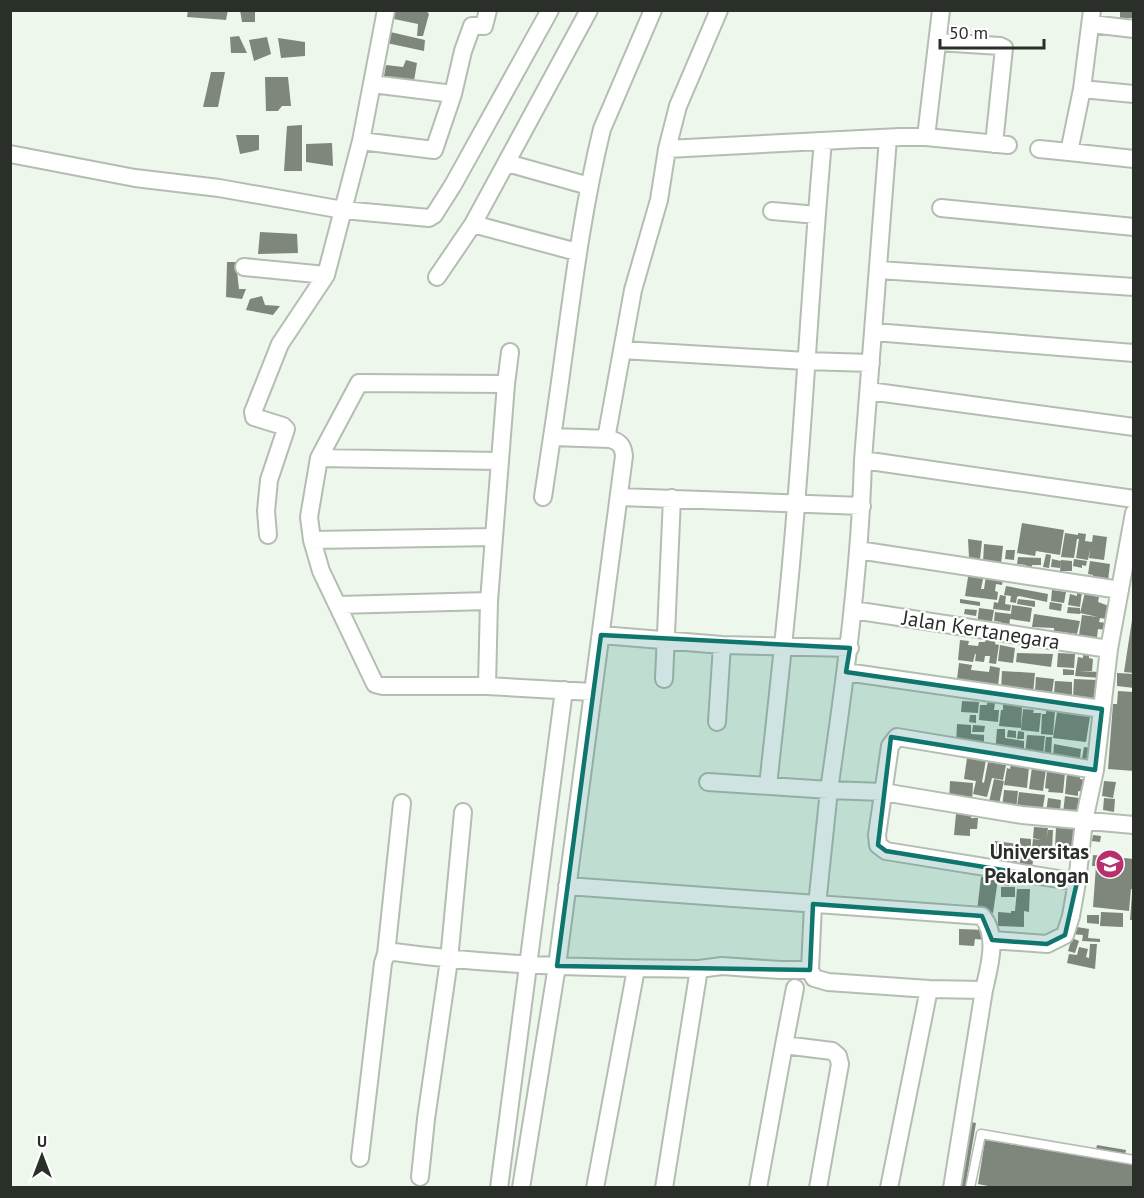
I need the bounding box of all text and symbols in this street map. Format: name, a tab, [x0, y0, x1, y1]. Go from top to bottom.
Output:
scale bar	[940, 12, 1044, 50]
text: 50 m	[949, 21, 988, 44]
street label: Jalan Kertanegara	[899, 604, 1062, 655]
place label: Universitas Pekalongan	[984, 838, 1089, 889]
school or university icon: Universitas Pekalongan	[1094, 848, 1126, 880]
north arrow	[12, 1126, 72, 1186]
text: U	[37, 1131, 47, 1151]

